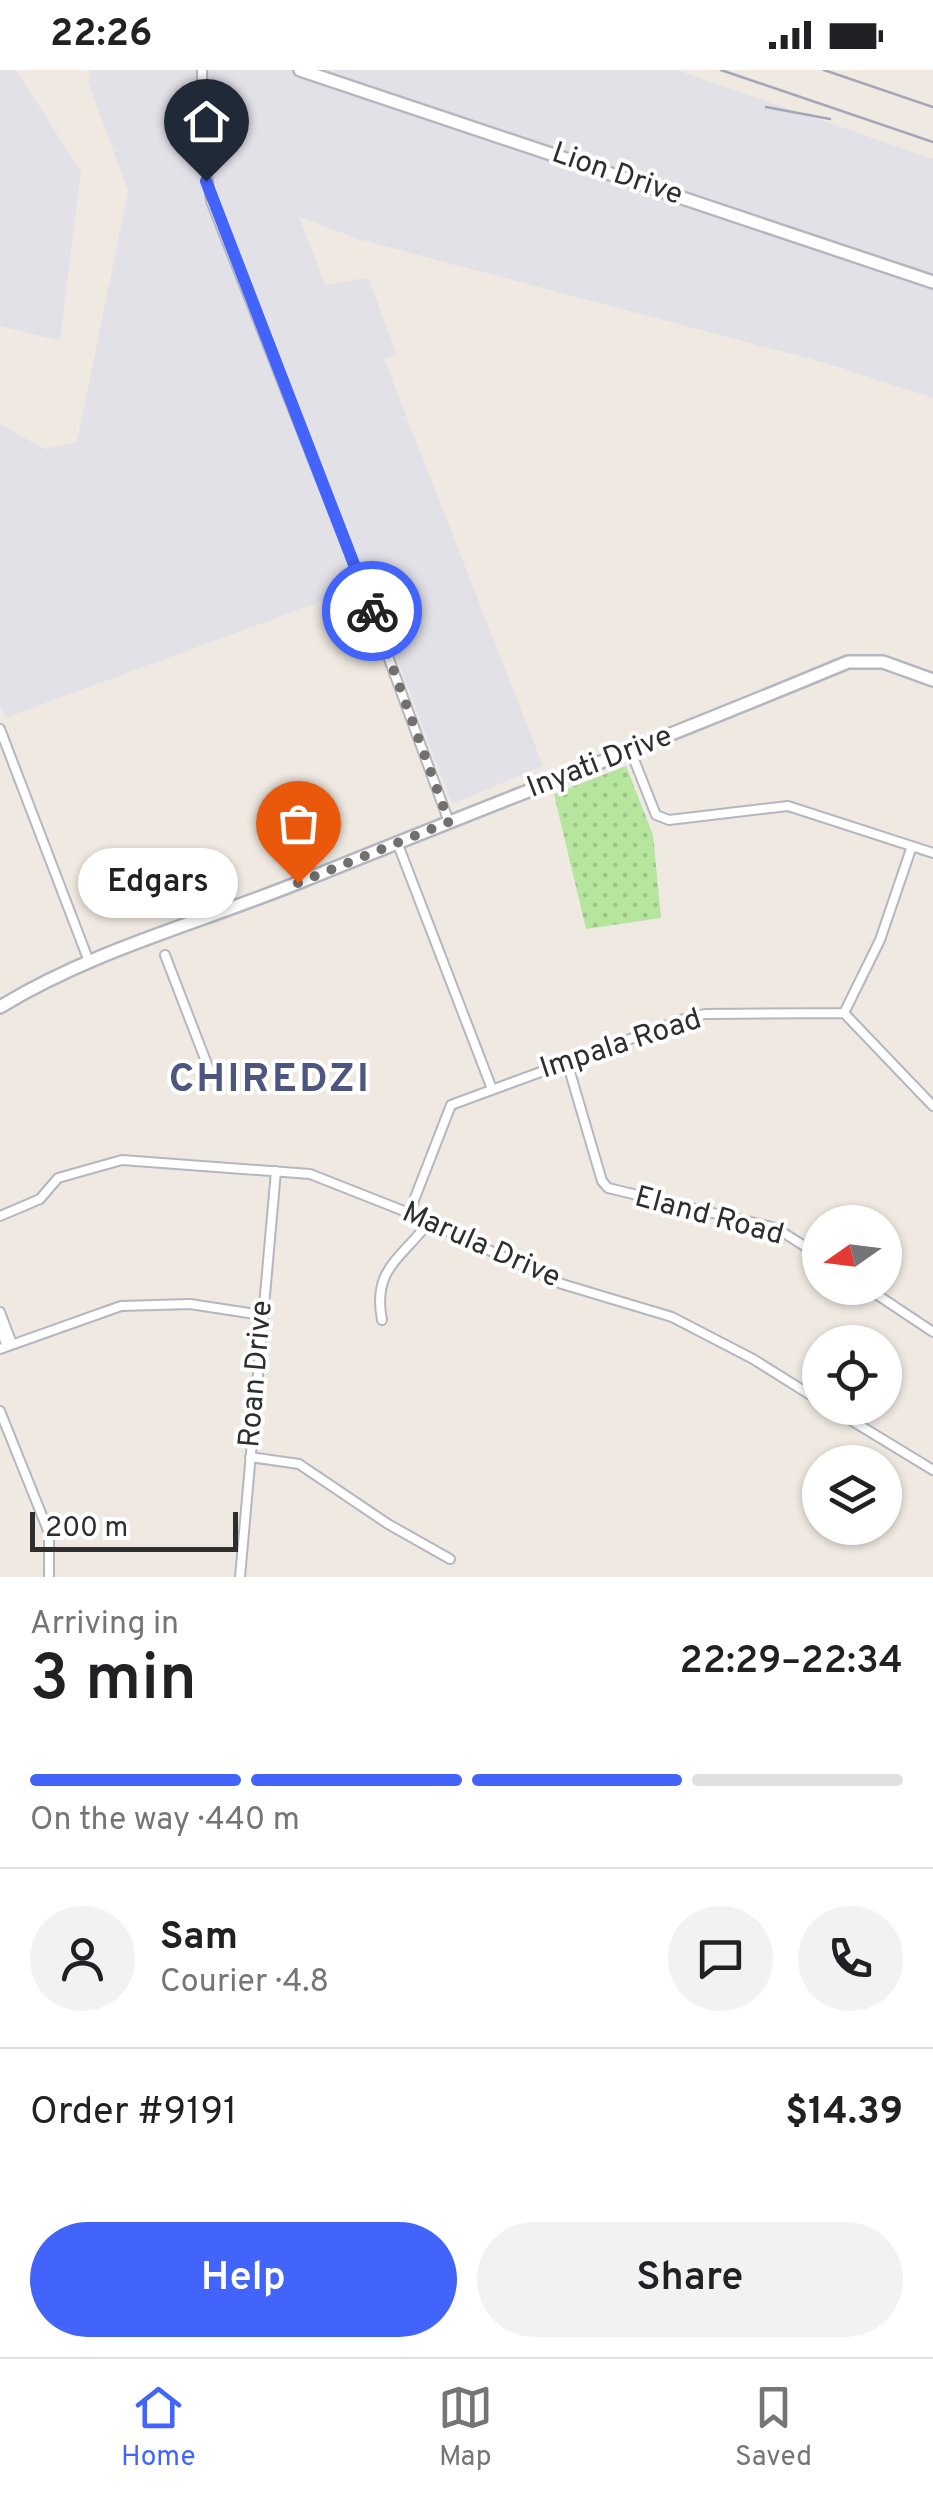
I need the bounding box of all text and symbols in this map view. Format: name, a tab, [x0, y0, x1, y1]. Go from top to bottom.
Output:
text: 22:26	[50, 11, 152, 60]
pin	[164, 79, 249, 182]
icon: home	[179, 94, 234, 149]
street label: Lion Drive	[547, 135, 687, 215]
courier	[322, 561, 422, 661]
icon: bike	[345, 584, 400, 639]
street label: Inyati Drive	[522, 718, 678, 808]
pin	[256, 781, 341, 884]
icon: bag	[271, 796, 326, 851]
callout: Edgars	[78, 848, 238, 918]
text: Edgars	[107, 863, 209, 903]
street label: Impala Road	[536, 1002, 706, 1088]
district label: CHIREDZI	[169, 1056, 371, 1106]
street label: Eland Road	[630, 1179, 788, 1255]
street label: Marula Drive	[396, 1195, 566, 1297]
north arrow	[802, 1205, 902, 1305]
map controls	[802, 1205, 902, 1545]
street label: Roan Drive	[232, 1299, 282, 1449]
button: locate	[802, 1325, 902, 1425]
button: layers	[802, 1445, 902, 1545]
scale bar	[30, 1507, 238, 1552]
text: 200 m	[45, 1511, 128, 1547]
text: Arriving in	[30, 1605, 179, 1645]
text: 22:29–22:34	[680, 1638, 903, 1687]
text: 3 min	[30, 1641, 197, 1723]
text: On the way · 440 m	[30, 1801, 300, 1841]
button: person	[30, 1906, 135, 2011]
button: chat	[668, 1906, 773, 2011]
button: phone	[798, 1906, 903, 2011]
text: Sam	[160, 1914, 238, 1963]
text: Courier · 4.8	[160, 1963, 329, 2003]
text: Order #9191	[30, 2089, 237, 2138]
text: $14.39	[785, 2089, 903, 2138]
button: Help	[30, 2222, 457, 2337]
button: Share	[477, 2222, 903, 2337]
tab: Home	[121, 2380, 195, 2476]
tab: Map	[438, 2380, 493, 2476]
tab: Saved	[735, 2380, 812, 2476]

